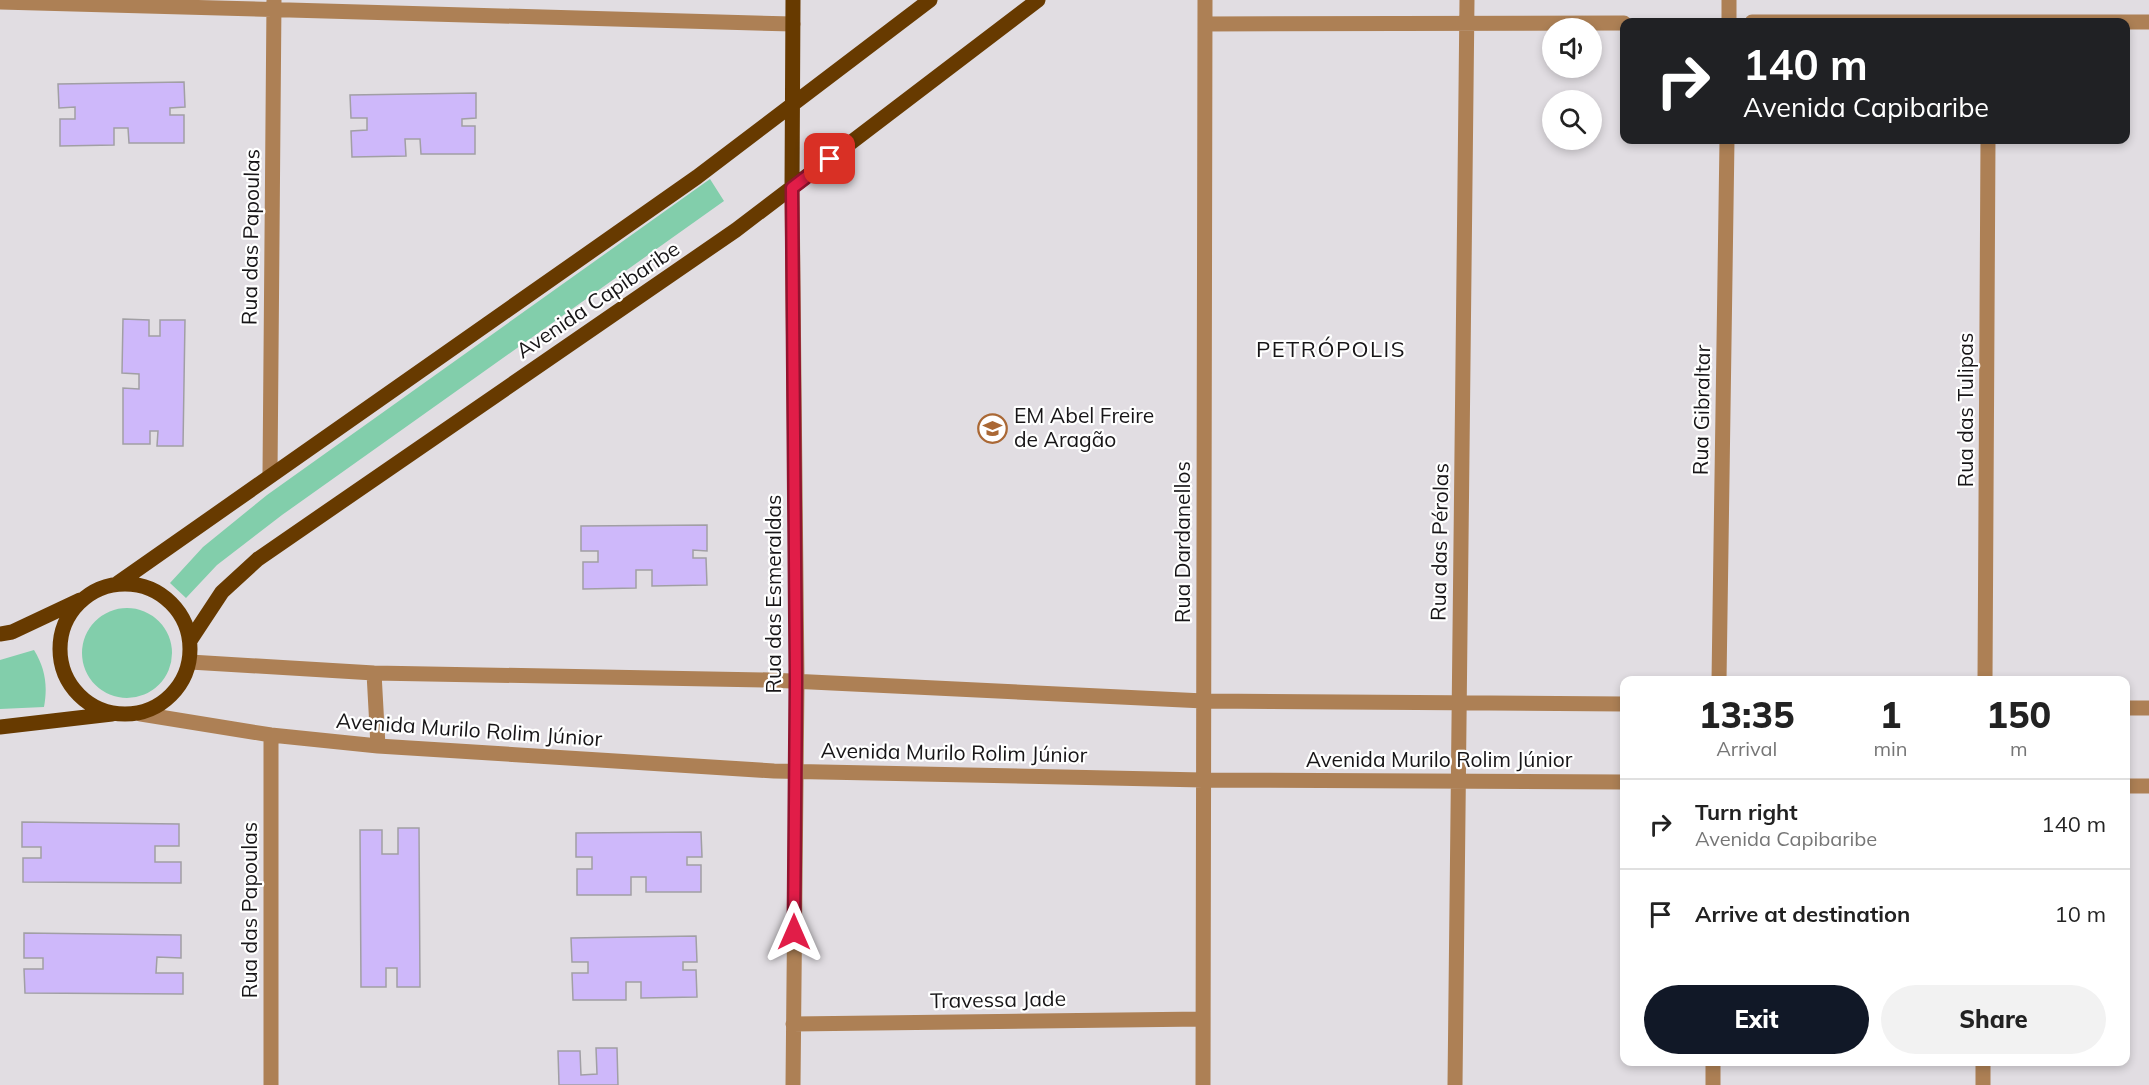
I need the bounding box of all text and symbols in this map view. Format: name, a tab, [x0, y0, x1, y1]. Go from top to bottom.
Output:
map controls	[1542, 18, 1602, 150]
button: sound	[1542, 18, 1602, 78]
text: 140 m	[1743, 38, 1868, 91]
icon: right	[1644, 42, 1722, 120]
button: search	[1542, 90, 1602, 150]
text: Avenida Capibaribe	[1743, 90, 1989, 124]
pin	[804, 133, 855, 184]
icon: arrive	[813, 142, 846, 175]
street label: Rua das Papoulas	[235, 149, 265, 325]
street label: Avenida Capibaribe	[511, 235, 684, 363]
street label: Rua das Tulipas	[1952, 333, 1978, 487]
district label: PETRÓPOLIS	[1256, 335, 1406, 363]
street label: Rua Gibraltar	[1687, 344, 1715, 475]
place label: EM Abel Freire de Aragão	[1014, 402, 1154, 452]
school or university icon: EM Abel Freire de Aragão	[977, 412, 1009, 444]
street label: Rua Dardanellos	[1169, 461, 1195, 623]
street label: Rua das Pérolas	[1425, 463, 1453, 621]
street label: Rua das Esmeraldas	[760, 494, 786, 694]
text: 13:35	[1699, 692, 1795, 737]
text: 1	[1880, 692, 1901, 737]
text: 150	[1986, 692, 2051, 737]
street label: Avenida Murilo Rolim Júnior	[335, 707, 603, 751]
text: Arrival	[1716, 736, 1777, 761]
text: min	[1873, 736, 1908, 761]
text: m	[2010, 736, 2028, 761]
street label: Avenida Murilo Rolim Júnior	[820, 737, 1088, 767]
street label: Avenida Murilo Rolim Júnior	[1306, 746, 1573, 772]
text: Turn right	[1695, 798, 1798, 826]
icon: right	[1644, 808, 1677, 841]
text: 140 m	[2041, 810, 2106, 838]
street label: Rua das Papoulas	[236, 822, 262, 998]
text: Avenida Capibaribe	[1695, 826, 1877, 851]
icon: arrive	[1644, 898, 1677, 931]
position arrow	[762, 900, 826, 964]
text: Arrive at destination	[1695, 900, 1910, 928]
text: 10 m	[2055, 900, 2106, 928]
street label: Travessa Jade	[930, 985, 1066, 1013]
button: Exit	[1644, 985, 1869, 1054]
button: Share	[1881, 985, 2106, 1054]

